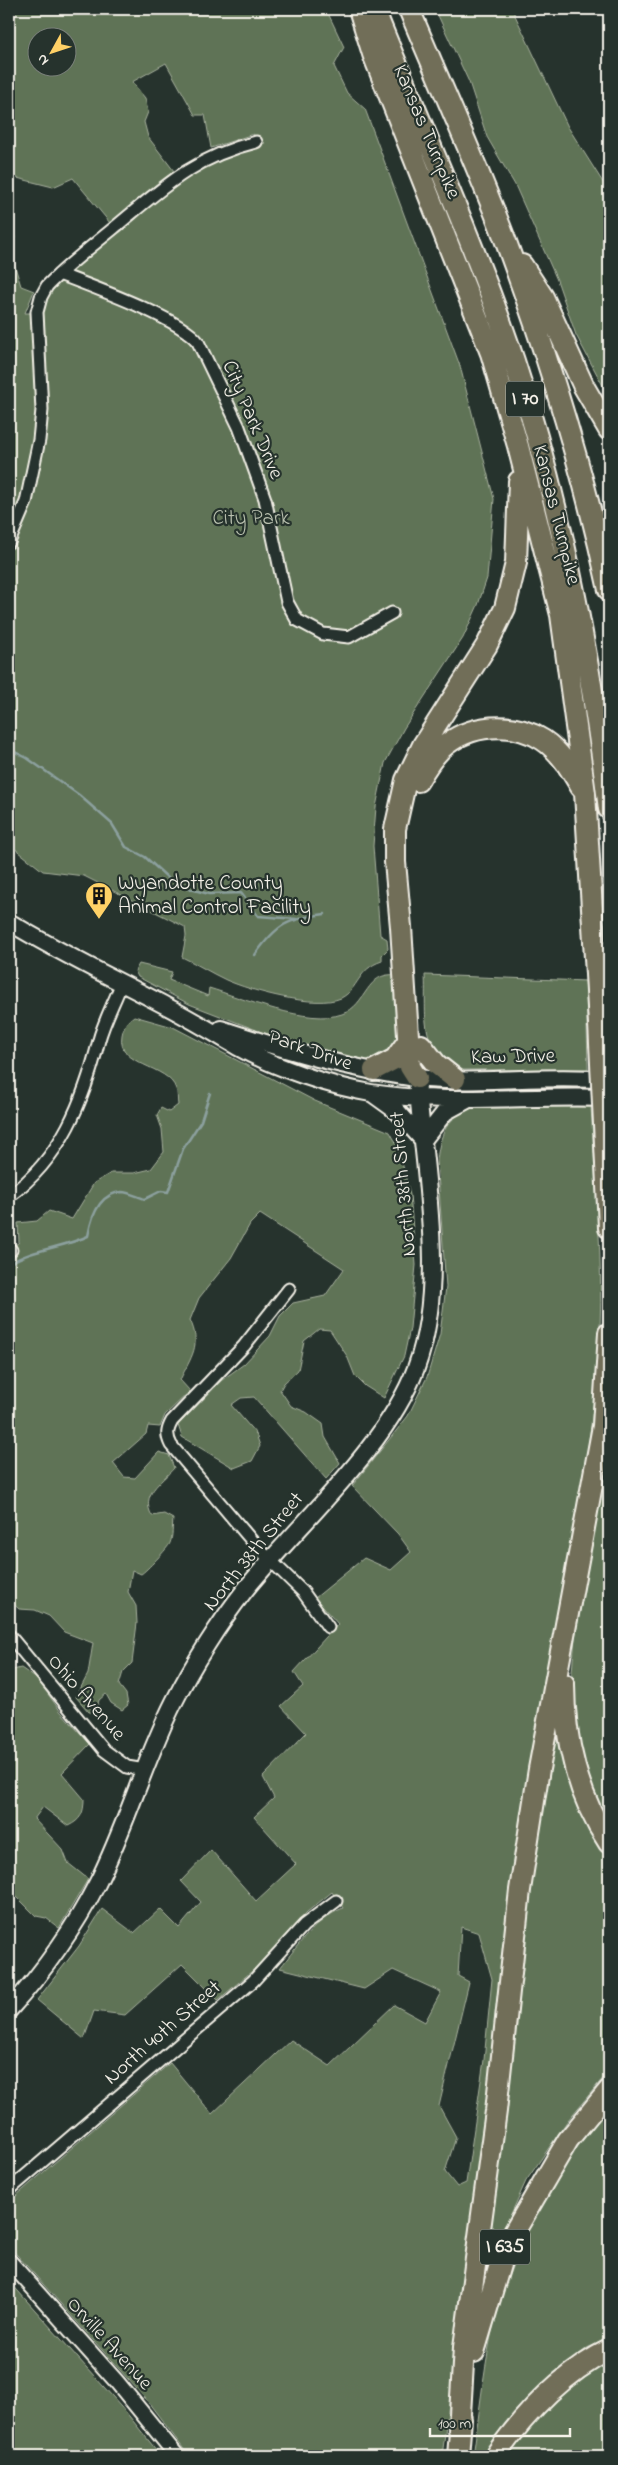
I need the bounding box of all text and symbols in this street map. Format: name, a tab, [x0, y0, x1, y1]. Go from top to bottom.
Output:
north arrow	[28, 28, 78, 78]
text: N	[32, 49, 54, 70]
street label: Kansas Turnpike	[384, 60, 468, 204]
street label: City Park Drive	[212, 356, 291, 485]
road number: I 70	[506, 382, 544, 416]
street label: Kansas Turnpike	[524, 442, 588, 589]
park label: City Park	[212, 504, 290, 536]
place label: Wyandotte County Animal Control Facility	[118, 869, 311, 925]
building icon: Wyandotte County Animal Control Facility	[84, 881, 114, 920]
street label: Park Drive	[264, 1023, 357, 1080]
street label: Kaw Drive	[471, 1041, 556, 1073]
street label: North 38th Street	[383, 1110, 425, 1258]
street label: North 38th Street	[197, 1486, 311, 1618]
street label: Ohio Avenue	[40, 1648, 133, 1748]
street label: North 40th Street	[98, 1974, 228, 2092]
road number: I 635	[480, 2230, 530, 2264]
street label: Orville Avenue	[59, 2291, 160, 2398]
scale bar	[430, 2405, 570, 2437]
text: 100 m	[438, 2413, 471, 2435]

